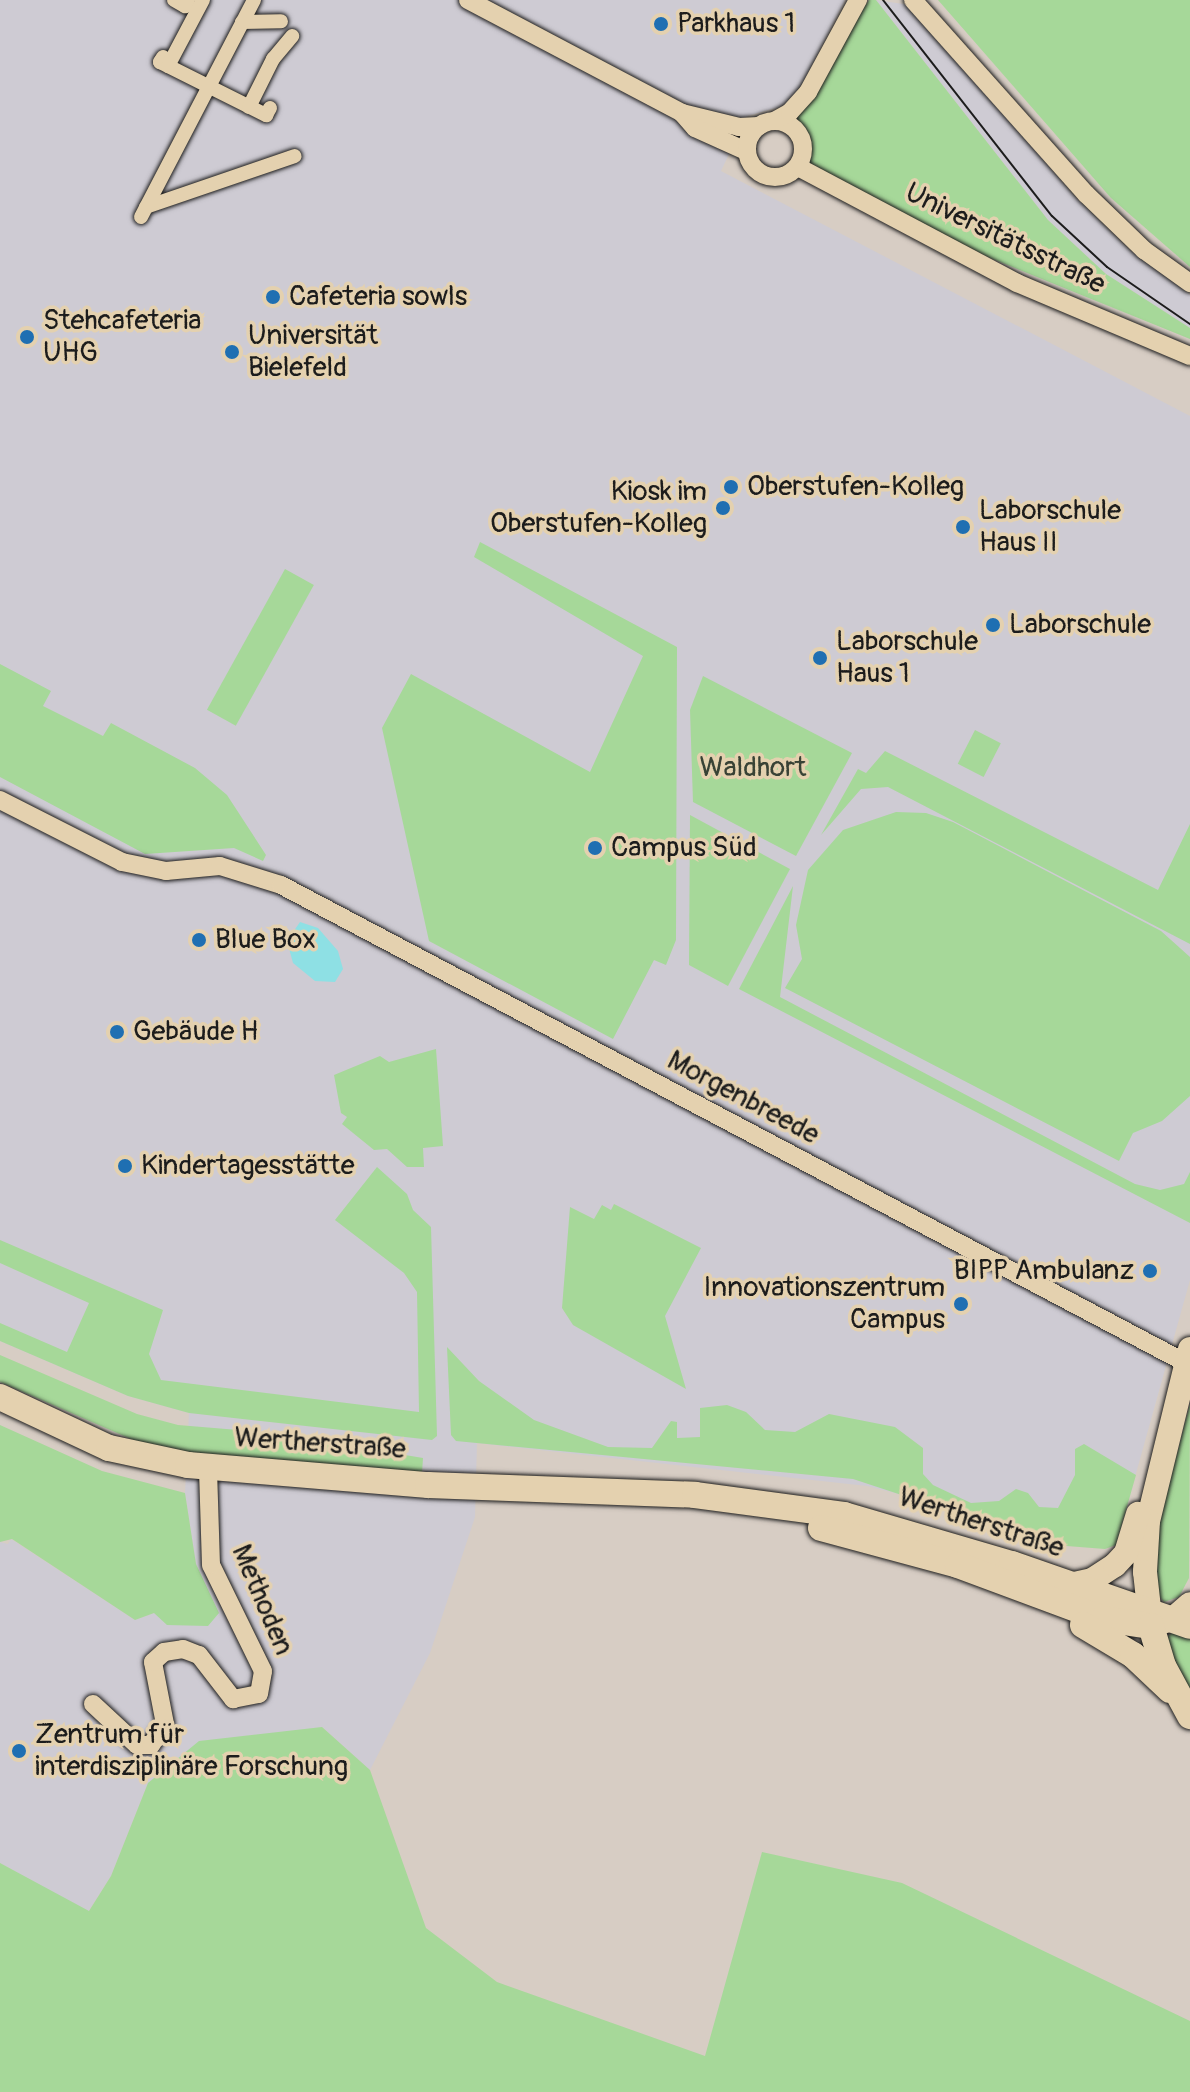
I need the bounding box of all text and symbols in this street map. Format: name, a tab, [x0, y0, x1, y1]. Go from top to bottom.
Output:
place label: Parkhaus 1	[677, 7, 795, 41]
marker: Parkhaus 1	[652, 15, 670, 33]
street label: Universitätsstraße	[899, 176, 1111, 302]
place label: Cafeteria sowls	[289, 280, 467, 314]
marker: Cafeteria sowls	[264, 288, 282, 306]
place label: Stehcafeteria UHG	[43, 304, 201, 370]
place label: Universität Bielefeld	[248, 319, 378, 385]
marker: Stehcafeteria UHG	[18, 328, 36, 346]
marker: Universität Bielefeld	[223, 343, 241, 361]
place label: Oberstufen-Kolleg	[747, 470, 964, 504]
place label: Kiosk im Oberstufen-Kolleg	[490, 475, 707, 541]
marker: Oberstufen-Kolleg	[722, 478, 740, 496]
place label: Laborschule Haus II	[979, 494, 1121, 560]
marker: Kiosk im Oberstufen-Kolleg	[714, 499, 732, 517]
marker: Laborschule Haus II	[954, 518, 972, 536]
place label: Laborschule	[1009, 608, 1151, 642]
marker: Laborschule	[984, 616, 1002, 634]
place label: Laborschule Haus 1	[836, 625, 978, 691]
marker: Laborschule Haus 1	[811, 649, 829, 667]
park label: Waldhort	[700, 751, 806, 785]
place label: Campus Süd	[611, 831, 757, 865]
marker: Campus Süd	[586, 839, 604, 857]
place label: Blue Box	[215, 923, 316, 957]
marker: Blue Box	[190, 931, 208, 949]
place label: Gebäude H	[133, 1015, 258, 1049]
marker: Gebäude H	[108, 1023, 126, 1041]
street label: Morgenbreede	[661, 1044, 825, 1152]
place label: Kindertagesstätte	[141, 1149, 354, 1183]
marker: Kindertagesstätte	[116, 1157, 134, 1175]
place label: BIPP Ambulanz	[954, 1254, 1134, 1288]
marker: BIPP Ambulanz	[1141, 1262, 1159, 1280]
place label: Innovationszentrum Campus	[703, 1271, 945, 1337]
marker: Innovationszentrum Campus	[952, 1295, 970, 1313]
street label: Wertherstraße	[233, 1421, 407, 1467]
street label: Wertherstraße	[894, 1480, 1068, 1566]
street label: Methoden	[224, 1540, 300, 1660]
place label: Zentrum für interdisziplinäre Forschung	[35, 1718, 348, 1784]
marker: Zentrum für interdisziplinäre Forschung	[10, 1742, 28, 1760]

